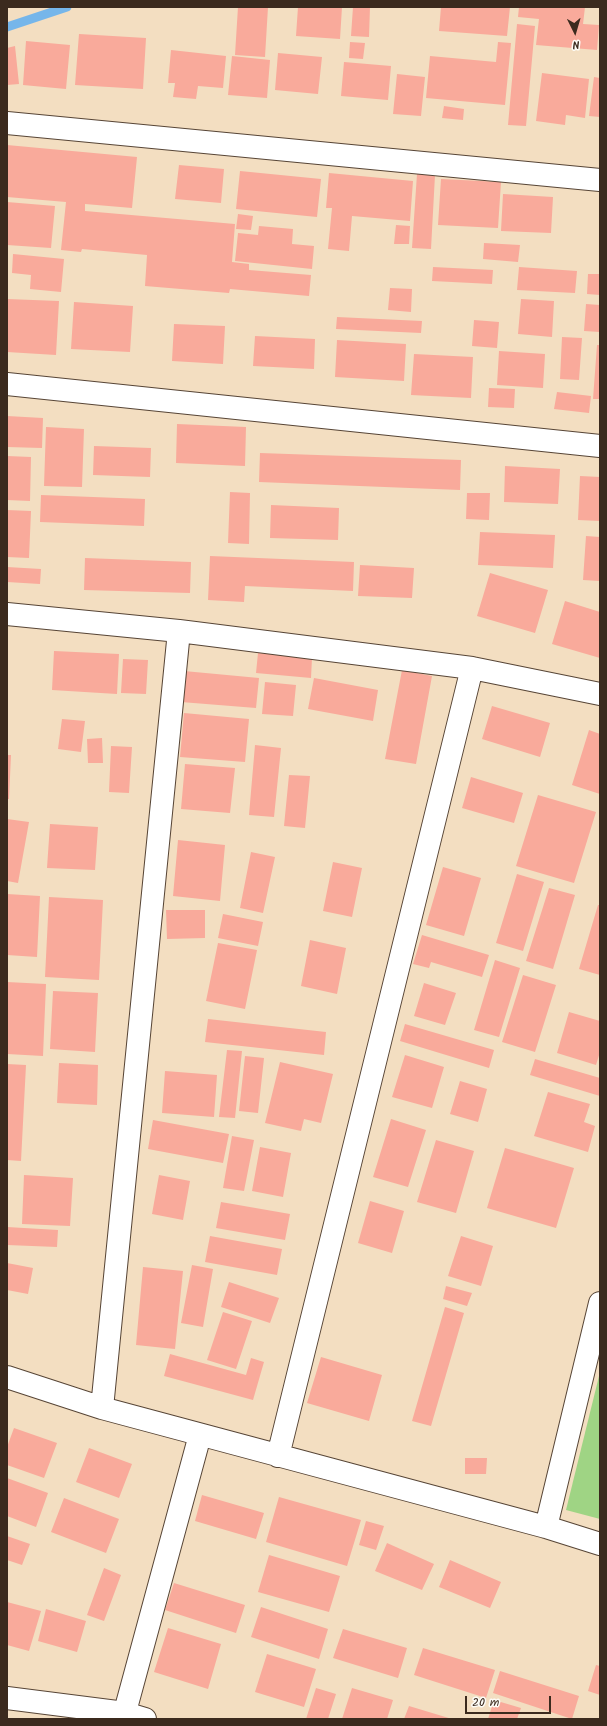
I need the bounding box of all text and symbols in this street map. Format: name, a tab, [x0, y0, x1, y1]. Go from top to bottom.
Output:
north arrow	[555, 12, 595, 52]
text: N	[572, 35, 580, 53]
scale bar	[467, 1688, 553, 1714]
text: 20 m	[472, 1693, 499, 1712]

